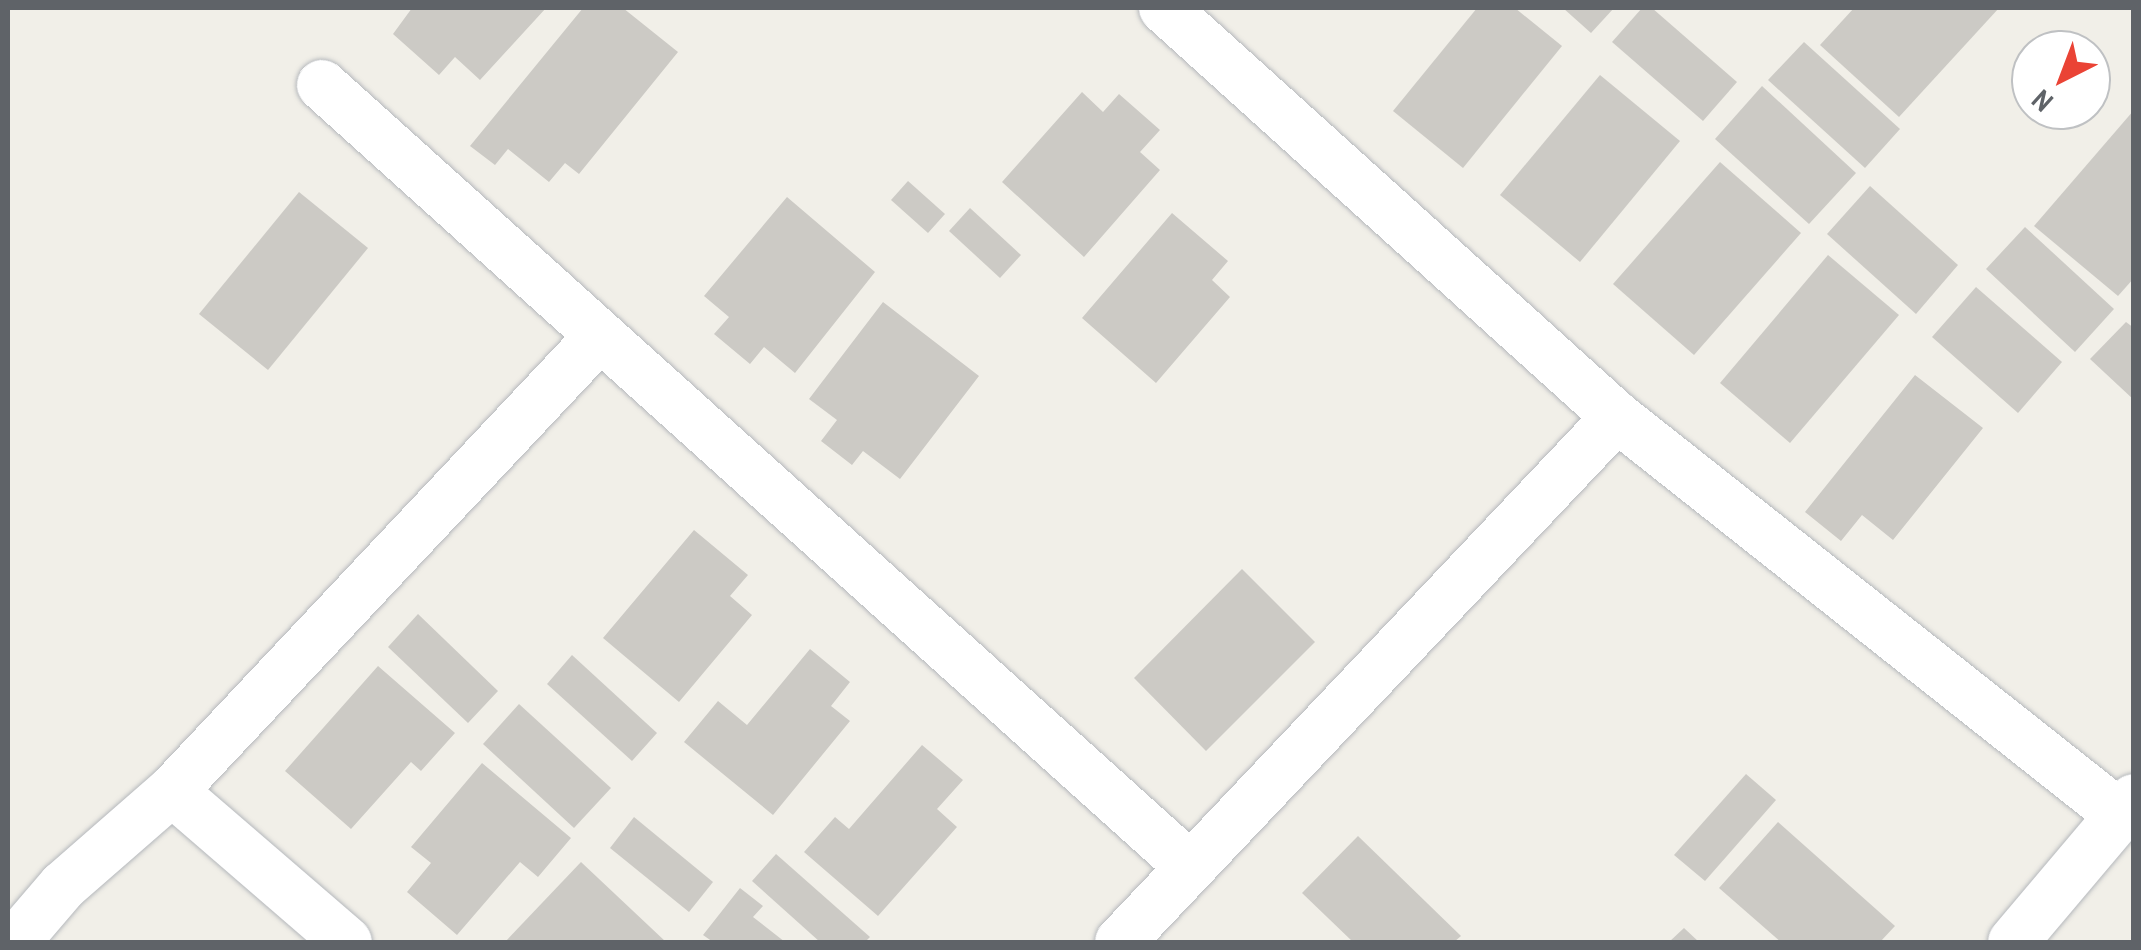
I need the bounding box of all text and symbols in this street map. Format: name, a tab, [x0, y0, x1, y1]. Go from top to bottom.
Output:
north arrow	[2011, 30, 2111, 130]
text: N	[2023, 81, 2061, 120]

